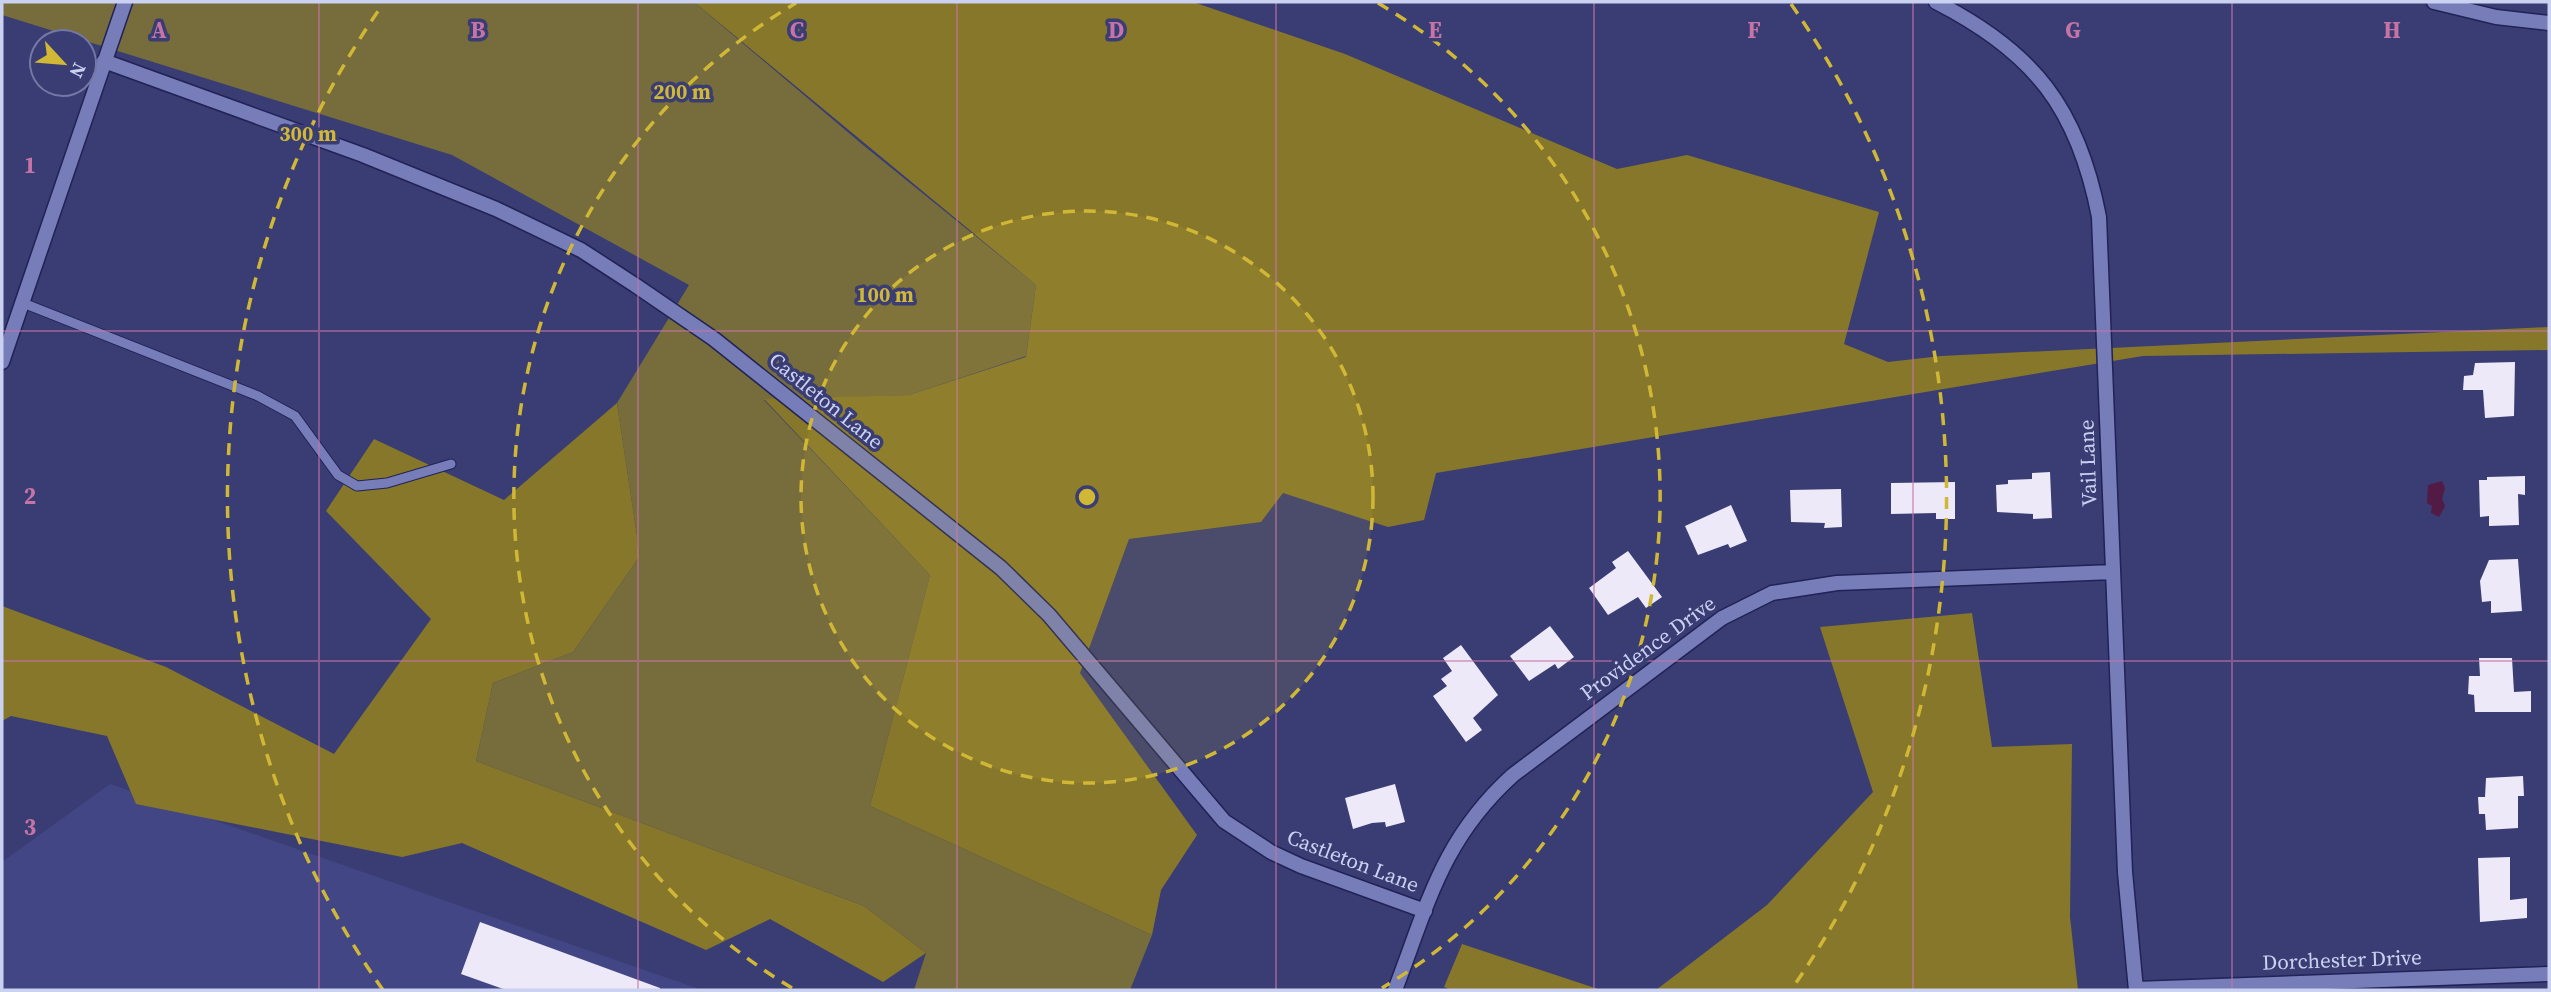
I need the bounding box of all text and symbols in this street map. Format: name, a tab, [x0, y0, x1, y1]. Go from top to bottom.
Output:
text: A	[151, 14, 167, 46]
text: B	[471, 14, 486, 46]
text: C	[790, 14, 804, 46]
text: D	[1108, 14, 1124, 46]
text: E	[1428, 14, 1442, 46]
text: F	[1747, 14, 1761, 46]
text: G	[2065, 14, 2081, 46]
text: H	[2383, 14, 2401, 46]
north arrow	[28, 28, 98, 98]
text: N	[63, 59, 93, 83]
text: 200 m	[653, 77, 711, 106]
text: 300 m	[279, 119, 337, 148]
text: 1	[24, 149, 36, 181]
text: 100 m	[856, 280, 914, 309]
street label: Castleton Lane	[763, 345, 890, 456]
street label: Vail Lane	[2071, 419, 2104, 507]
text: 2	[24, 480, 36, 512]
centre of rings	[1075, 485, 1099, 509]
street label: Providence Drive	[1574, 589, 1721, 707]
text: 3	[24, 811, 36, 843]
street label: Castleton Lane	[1283, 822, 1423, 899]
street label: Dorchester Drive	[2262, 942, 2422, 977]

